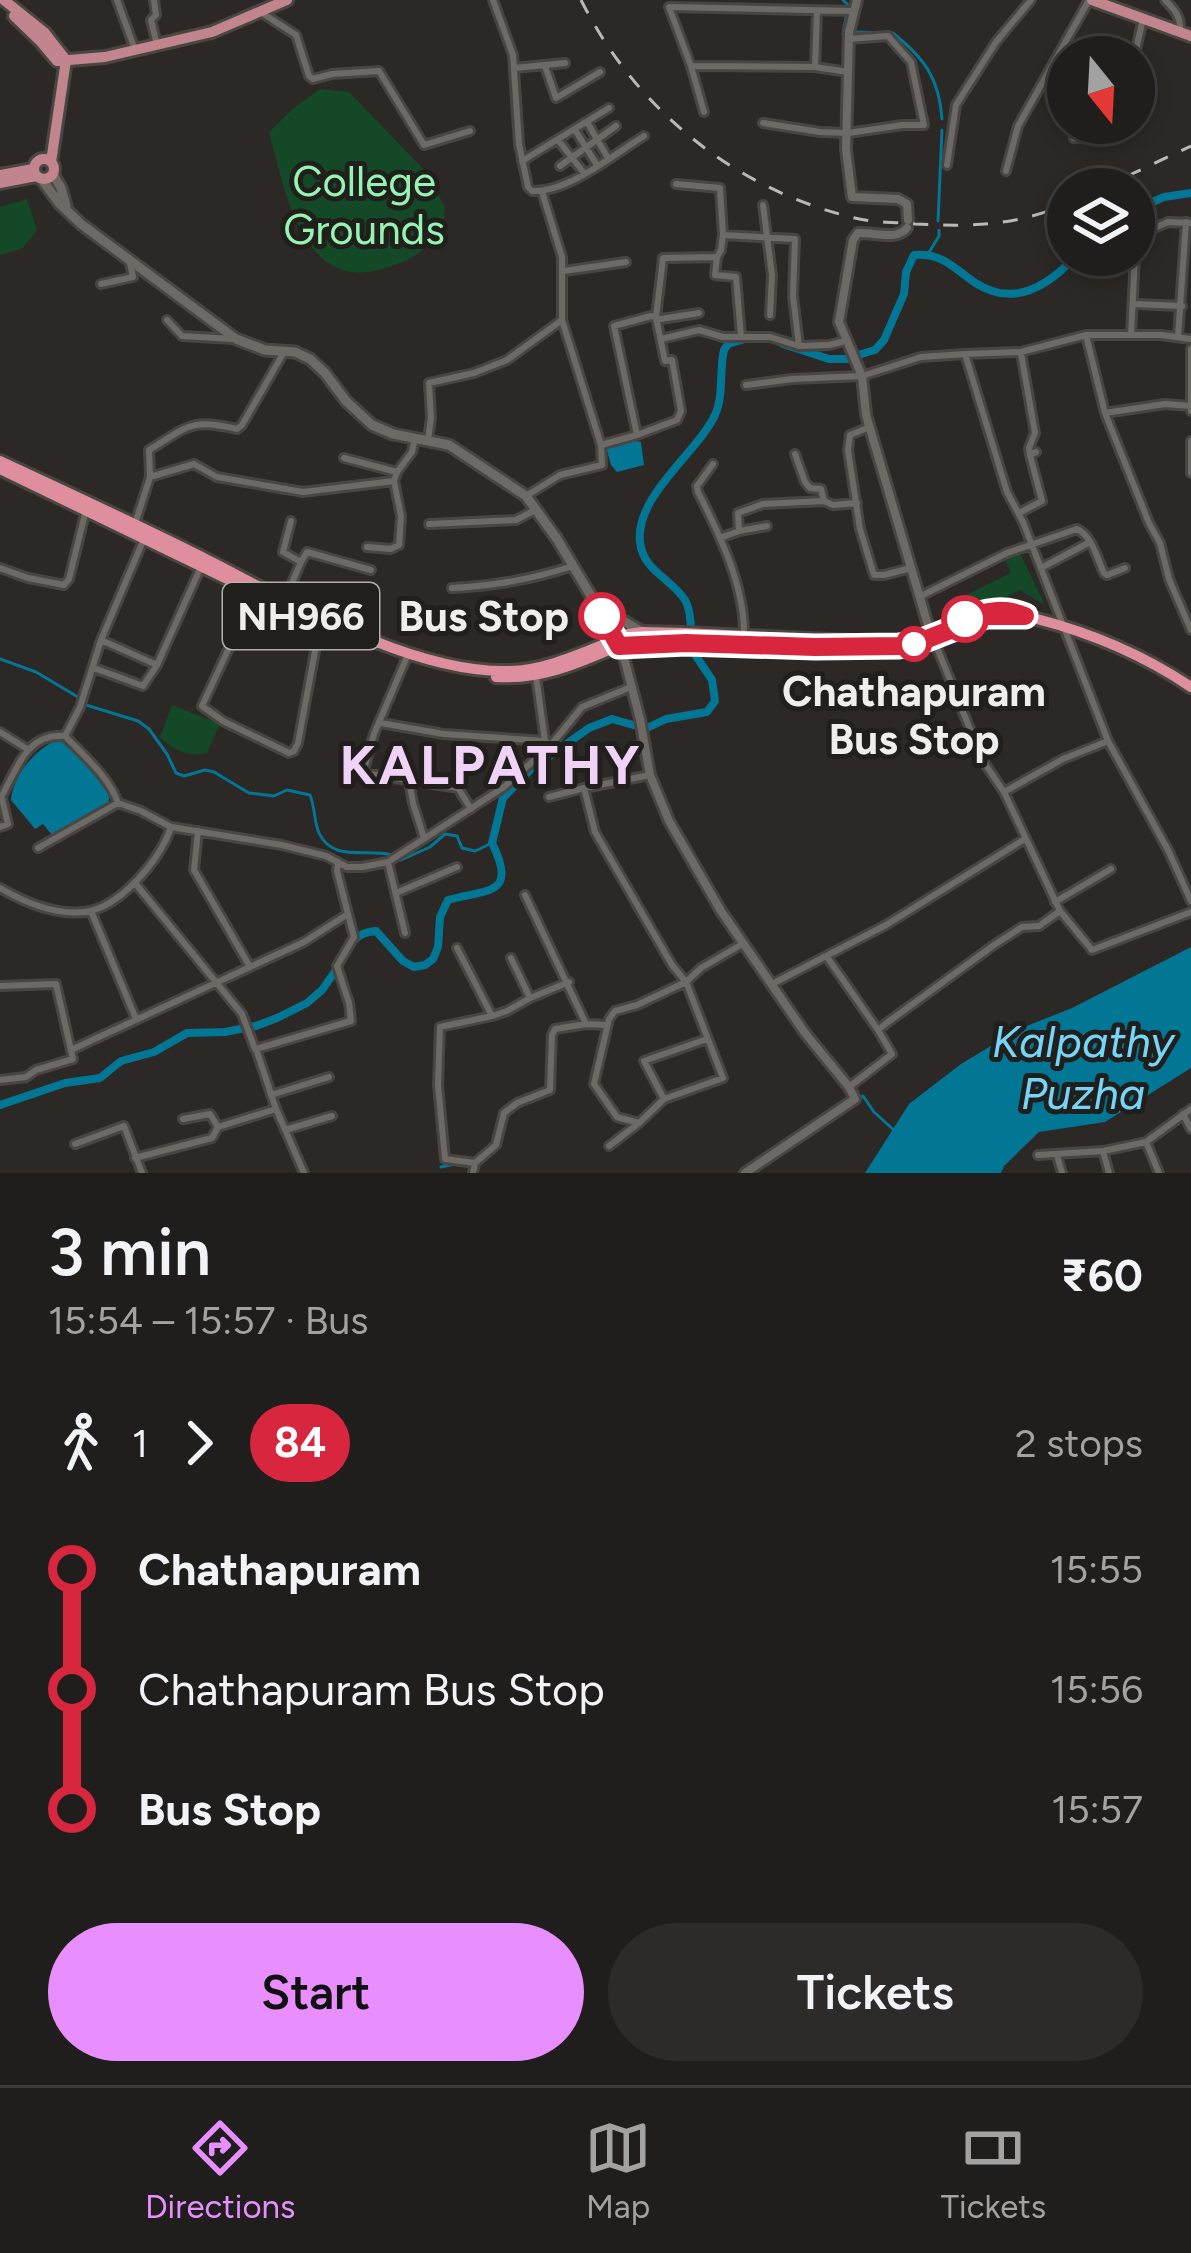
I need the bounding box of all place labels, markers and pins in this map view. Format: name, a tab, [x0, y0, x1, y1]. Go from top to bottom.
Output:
place label: Bus Stop	[398, 591, 569, 642]
marker: Bus Stop	[580, 594, 624, 638]
unlabelled marker	[943, 597, 987, 641]
marker: Chathapuram Bus Stop	[898, 628, 930, 660]
place label: Chathapuram Bus Stop	[782, 666, 1046, 765]

